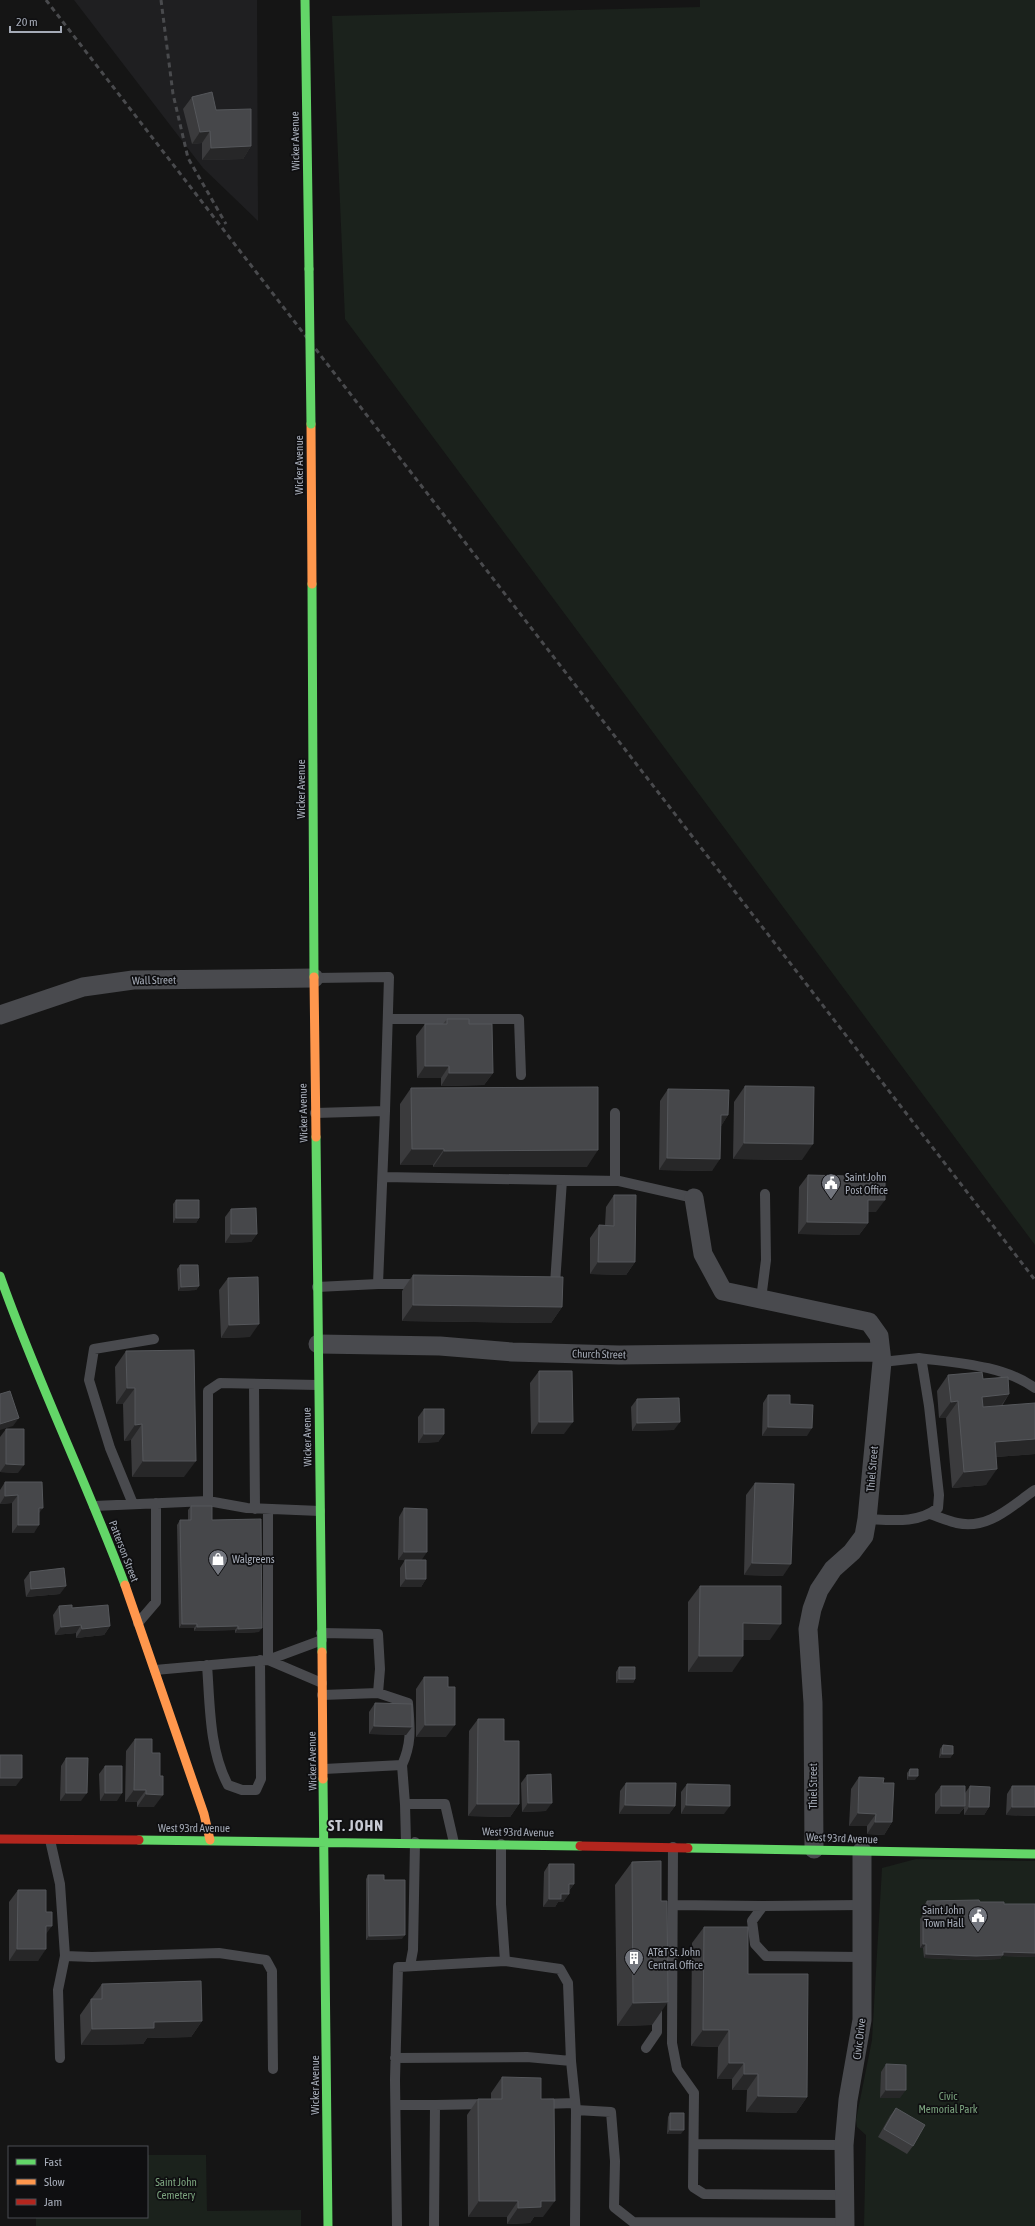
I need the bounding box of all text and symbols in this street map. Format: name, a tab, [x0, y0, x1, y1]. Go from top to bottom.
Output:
scale bar	[10, 8, 61, 34]
text: 20 m	[16, 15, 38, 29]
street label: Wicker Avenue	[288, 111, 302, 171]
street label: Wicker Avenue	[293, 435, 305, 495]
street label: Wicker Avenue	[295, 759, 307, 819]
street label: Wall Street	[132, 974, 176, 986]
street label: Wicker Avenue	[296, 1083, 310, 1143]
place label: Saint John Post Office	[845, 1171, 888, 1196]
public building icon: Saint John Post Office	[820, 1172, 842, 1200]
street label: Church Street	[572, 1348, 626, 1360]
street label: Wicker Avenue	[300, 1407, 314, 1467]
street label: Thiel Street	[864, 1446, 880, 1492]
street label: Patterson Street	[107, 1519, 141, 1583]
shop icon: Walgreens	[207, 1548, 229, 1576]
place label: Walgreens	[232, 1553, 275, 1565]
street label: Wicker Avenue	[305, 1731, 319, 1791]
street label: Thiel Street	[807, 1763, 819, 1809]
district label: ST. JOHN	[328, 1817, 384, 1834]
street label: West 93rd Avenue	[158, 1822, 230, 1834]
street label: West 93rd Avenue	[482, 1825, 554, 1839]
street label: West 93rd Avenue	[806, 1831, 878, 1845]
place label: Saint John Town Hall	[922, 1904, 964, 1929]
public building icon: Saint John Town Hall	[967, 1905, 989, 1933]
place label: AT&T St. John Central Office	[648, 1946, 703, 1971]
building icon: AT&T St. John Central Office	[623, 1947, 645, 1975]
street label: Civic Drive	[851, 2018, 867, 2060]
street label: Wicker Avenue	[309, 2055, 321, 2115]
park label: Civic Memorial Park	[918, 2090, 978, 2115]
legend	[8, 2146, 148, 2218]
text: Fast	[44, 2155, 62, 2169]
text: Slow	[44, 2175, 65, 2189]
park label: Saint John Cemetery	[155, 2176, 197, 2201]
text: Jam	[44, 2195, 62, 2209]

